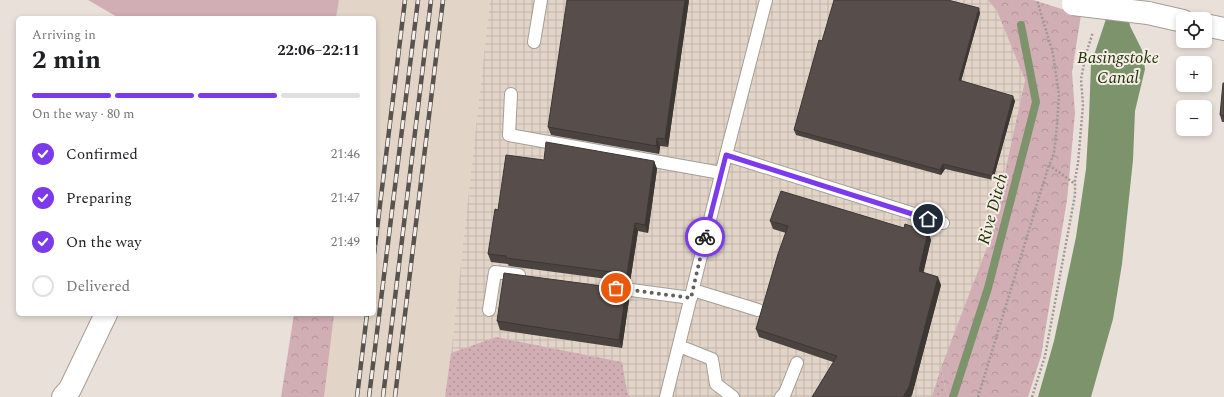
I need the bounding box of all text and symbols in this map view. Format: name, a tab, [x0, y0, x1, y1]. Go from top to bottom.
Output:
map controls	[1176, 12, 1212, 136]
button: locate	[1176, 12, 1212, 48]
text: Arriving in	[32, 25, 96, 45]
text: 22:06–22:11	[277, 39, 360, 62]
text: 2 min	[32, 40, 101, 80]
water label: Basingstoke Canal	[1077, 45, 1159, 91]
button: +	[1176, 56, 1212, 92]
button: −	[1176, 100, 1212, 136]
text: On the way · 80 m	[32, 104, 135, 124]
icon: check	[32, 143, 54, 165]
text: Confirmed	[66, 143, 138, 166]
text: 21:46	[331, 144, 360, 164]
water label: Rive Ditch	[971, 170, 1015, 248]
icon: check	[32, 187, 54, 209]
text: Preparing	[66, 187, 132, 210]
text: 21:47	[331, 188, 360, 208]
pin	[911, 202, 945, 236]
icon: home	[917, 208, 939, 230]
courier	[685, 217, 725, 257]
icon: bike	[694, 226, 716, 248]
icon: check	[32, 231, 54, 253]
text: On the way	[66, 231, 141, 254]
text: 21:49	[331, 232, 360, 252]
pin	[599, 271, 633, 305]
text: Delivered	[66, 275, 130, 298]
icon: bag	[605, 277, 627, 299]

